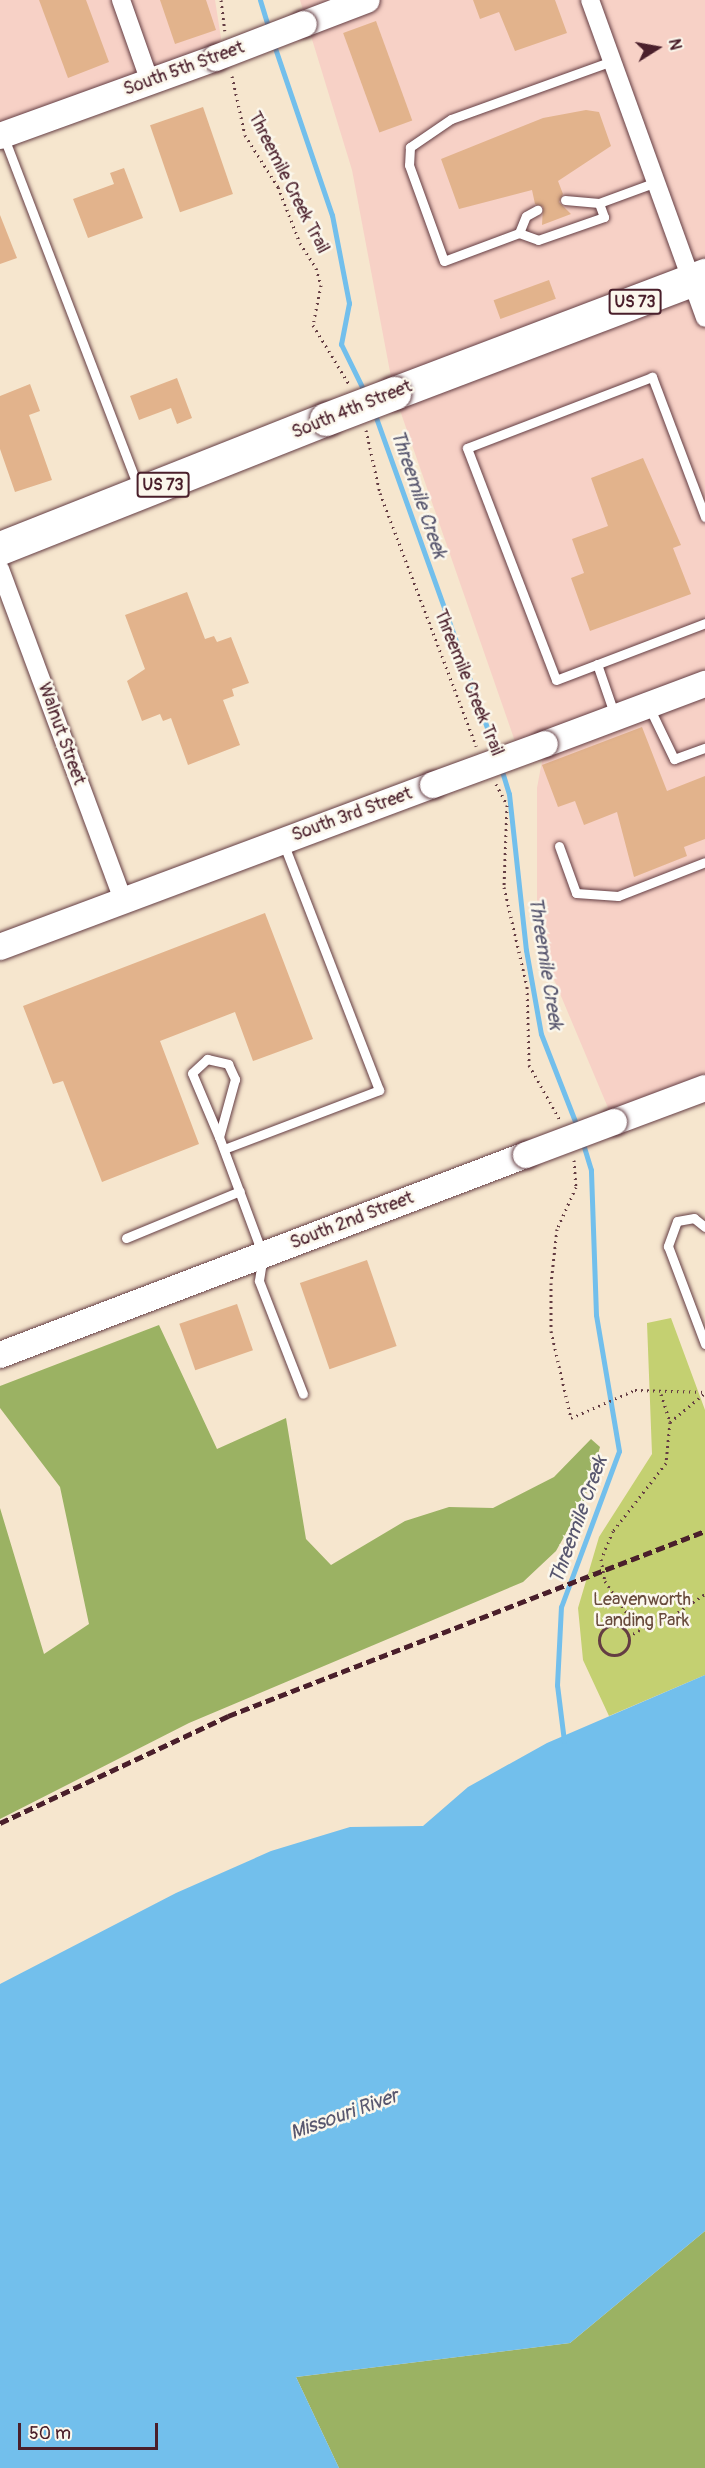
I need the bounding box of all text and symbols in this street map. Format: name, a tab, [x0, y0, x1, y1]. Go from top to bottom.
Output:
north arrow	[627, 18, 687, 78]
street label: South 5th Street	[121, 37, 247, 101]
text: N	[664, 37, 686, 52]
street label: Threemile Creek Trail	[243, 108, 333, 258]
road number: US 73	[608, 289, 662, 315]
street label: South 4th Street	[289, 376, 415, 444]
water label: Threemile Creek	[386, 427, 452, 561]
road number: US 73	[136, 472, 190, 498]
street label: Threemile Creek Trail	[429, 606, 507, 760]
street label: Walnut Street	[33, 680, 89, 788]
street label: South 3rd Street	[289, 783, 415, 847]
water label: Threemile Creek	[524, 895, 568, 1031]
street label: South 2nd Street	[287, 1188, 417, 1254]
water label: Threemile Creek	[544, 1453, 612, 1587]
park label: Leavenworth Landing Park	[593, 1590, 691, 1632]
water label: Missouri River	[287, 2083, 401, 2145]
scale bar	[21, 2411, 160, 2449]
text: 50 m	[29, 2422, 71, 2445]

